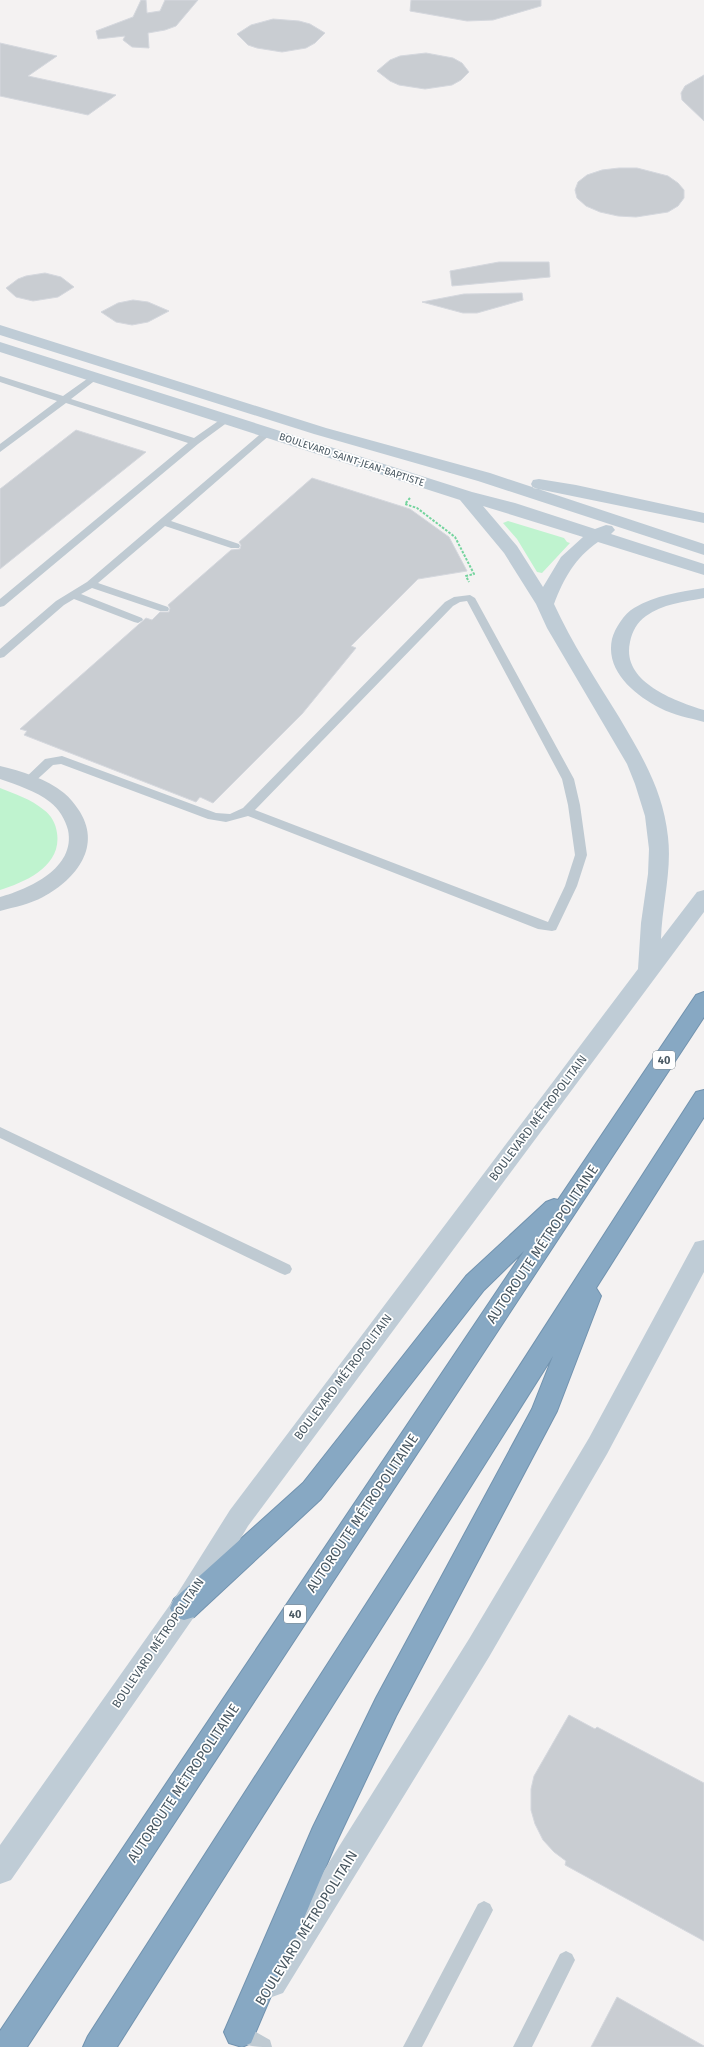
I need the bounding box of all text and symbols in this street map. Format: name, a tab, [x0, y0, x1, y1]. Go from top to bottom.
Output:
street label: BOULEVARD SAINT-JEAN-BAPTISTE	[278, 431, 426, 489]
road number: 40	[653, 1051, 675, 1069]
street label: BOULEVARD MÉTROPOLITAIN	[485, 1052, 590, 1184]
street label: AUTOROUTE MÉTROPOLITAINE	[482, 1161, 602, 1327]
street label: BOULEVARD MÉTROPOLITAIN	[290, 1311, 395, 1443]
street label: AUTOROUTE MÉTROPOLITAINE	[302, 1430, 422, 1596]
street label: BOULEVARD MÉTROPOLITAIN	[108, 1575, 207, 1711]
road number: 40	[284, 1605, 306, 1623]
street label: AUTOROUTE MÉTROPOLITAINE	[123, 1700, 243, 1866]
street label: BOULEVARD MÉTROPOLITAIN	[251, 1847, 361, 2009]

